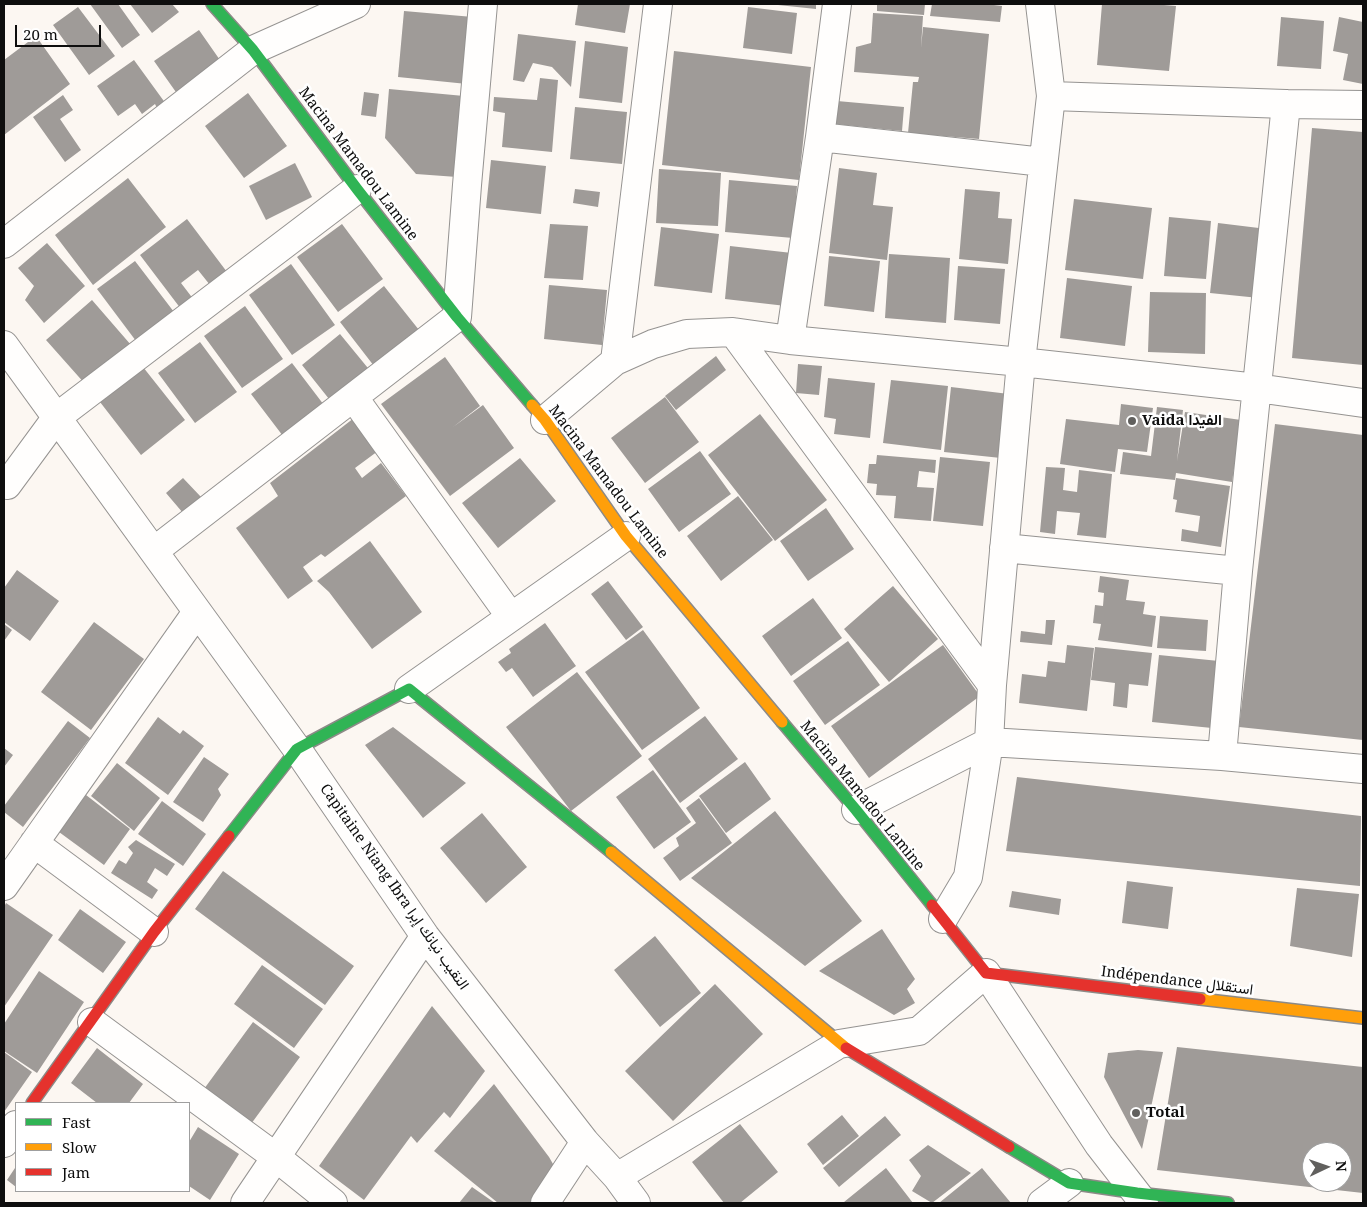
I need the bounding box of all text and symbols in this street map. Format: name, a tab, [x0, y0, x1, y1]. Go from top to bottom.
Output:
scale bar	[18, 15, 104, 47]
text: 20 m	[23, 24, 58, 44]
street label: Macina Mamadou Lamine	[294, 84, 422, 244]
street label: Macina Mamadou Lamine	[544, 402, 672, 562]
place label: Vaida الفيدا	[1142, 412, 1222, 430]
marker: Vaida الفيدا	[1126, 415, 1138, 427]
street label: Macina Mamadou Lamine	[796, 717, 928, 875]
street label: Capitaine Niang Ibra النقيب نيانك إبرا	[316, 781, 472, 993]
street label: Indépendance استقلال	[1100, 963, 1254, 999]
legend	[15, 1102, 190, 1192]
place label: Total	[1146, 1104, 1185, 1122]
marker: Total	[1130, 1107, 1142, 1119]
text: Fast	[62, 1112, 91, 1132]
text: Slow	[62, 1137, 96, 1157]
north arrow	[1302, 1142, 1352, 1192]
text: N	[1332, 1160, 1351, 1172]
text: Jam	[62, 1162, 90, 1182]

